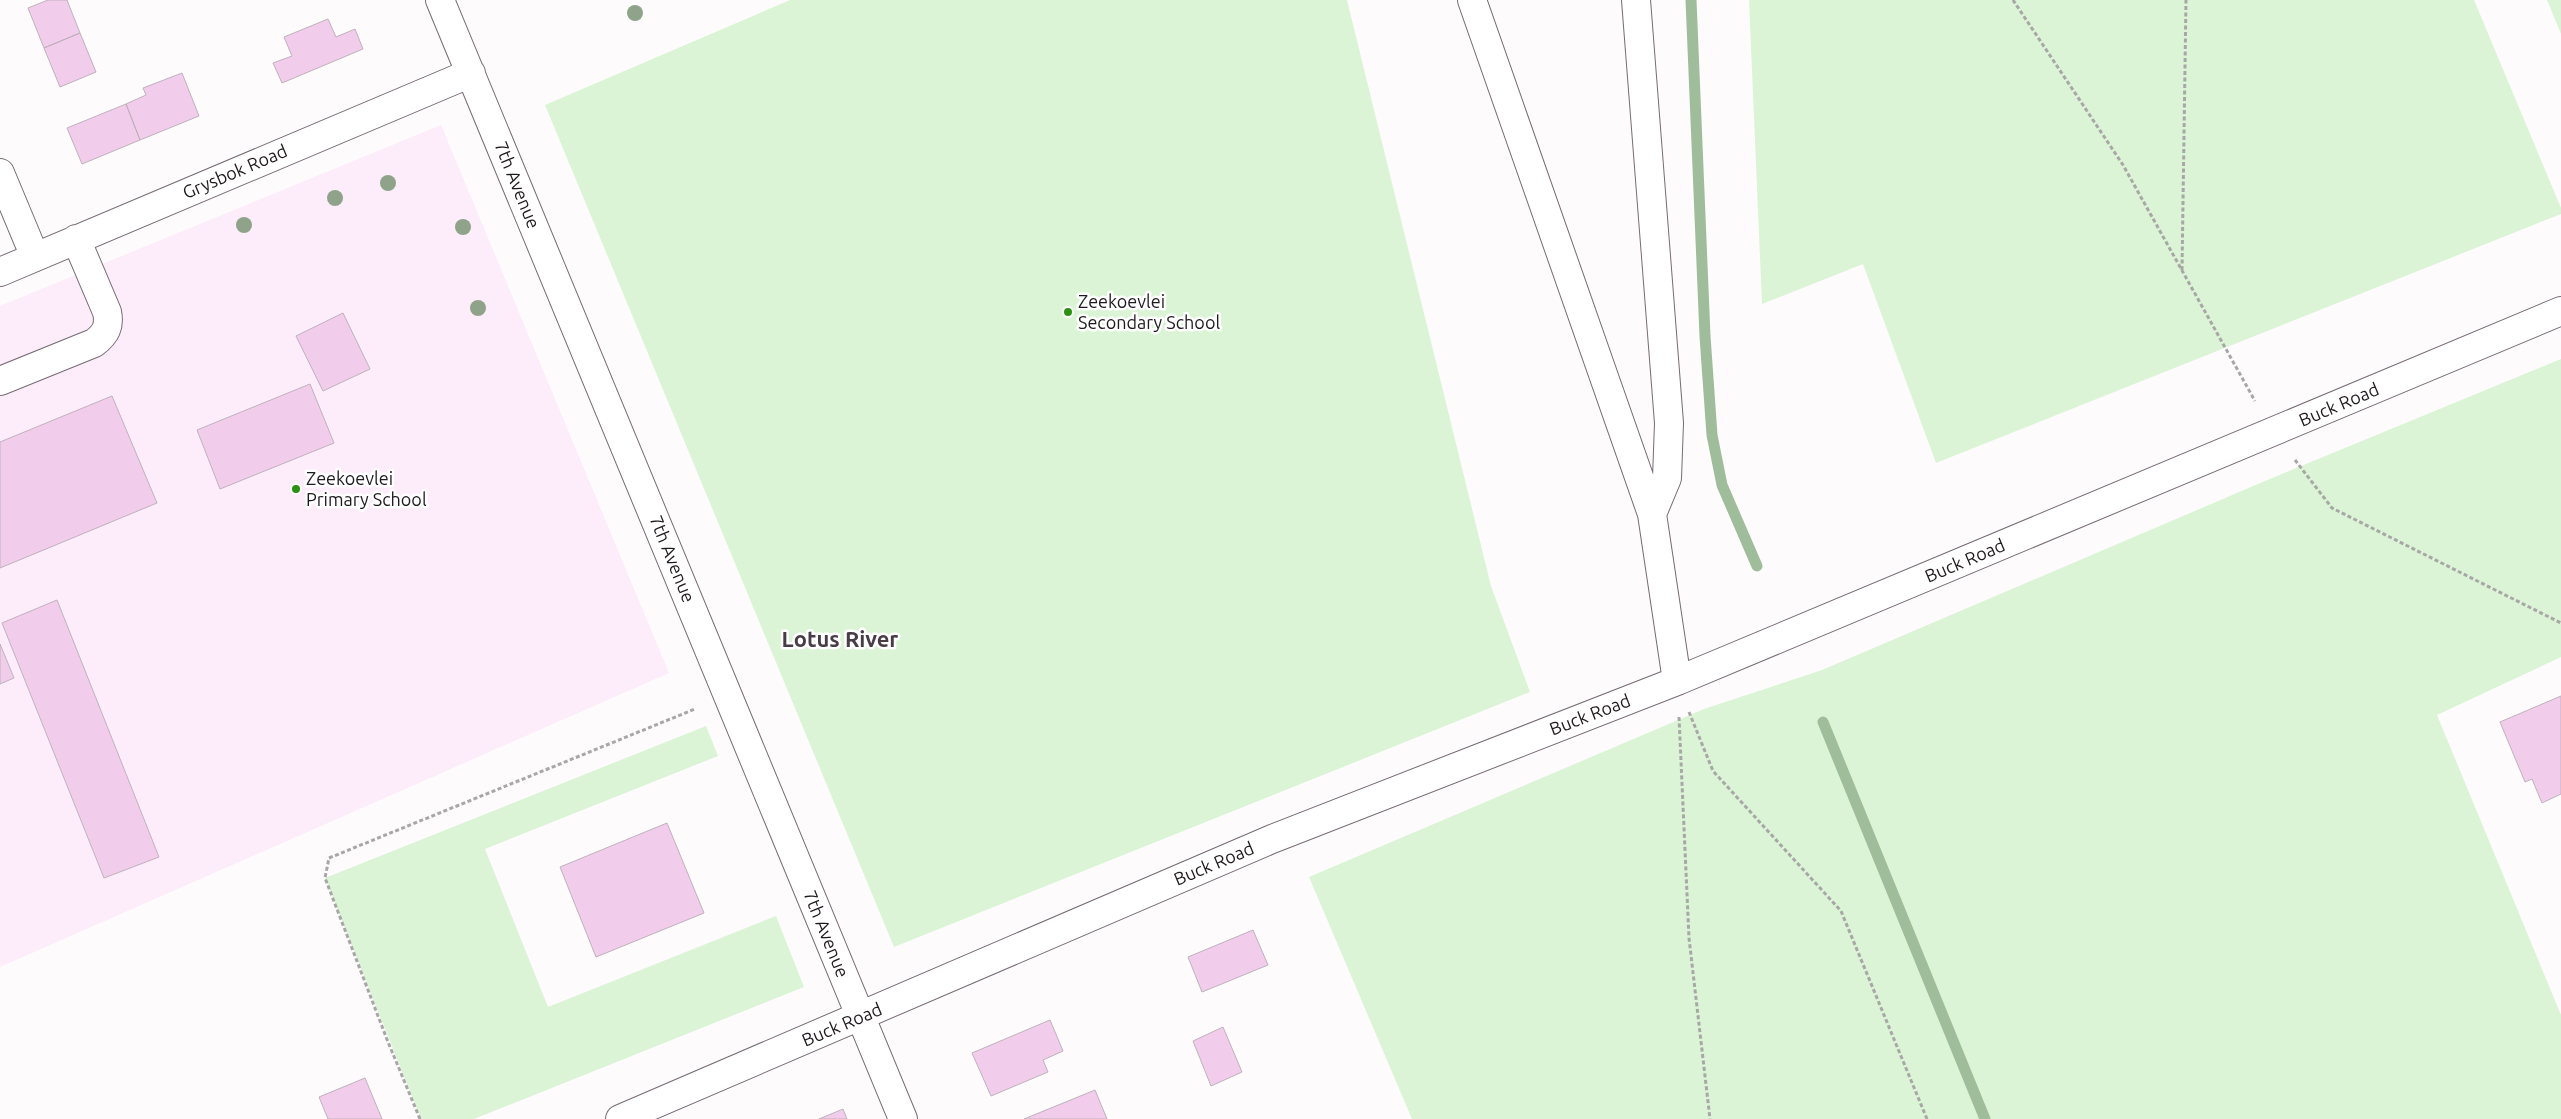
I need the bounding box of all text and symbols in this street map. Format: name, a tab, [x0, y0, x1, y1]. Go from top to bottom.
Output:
street label: 7th Avenue	[491, 138, 544, 231]
street label: Grysbok Road	[179, 140, 290, 202]
place label: Zeekoevlei Secondary School	[1078, 291, 1220, 332]
marker: Zeekoevlei Secondary School	[1062, 306, 1074, 318]
street label: Buck Road	[2296, 378, 2382, 430]
place label: Zeekoevlei Primary School	[306, 468, 427, 509]
marker: Zeekoevlei Primary School	[290, 483, 302, 495]
street label: 7th Avenue	[646, 512, 699, 605]
street label: Buck Road	[1922, 534, 2008, 586]
district label: Lotus River	[782, 626, 898, 651]
street label: Buck Road	[1546, 690, 1633, 739]
street label: Buck Road	[1171, 837, 1257, 889]
street label: 7th Avenue	[800, 887, 853, 980]
street label: Buck Road	[799, 998, 885, 1050]

